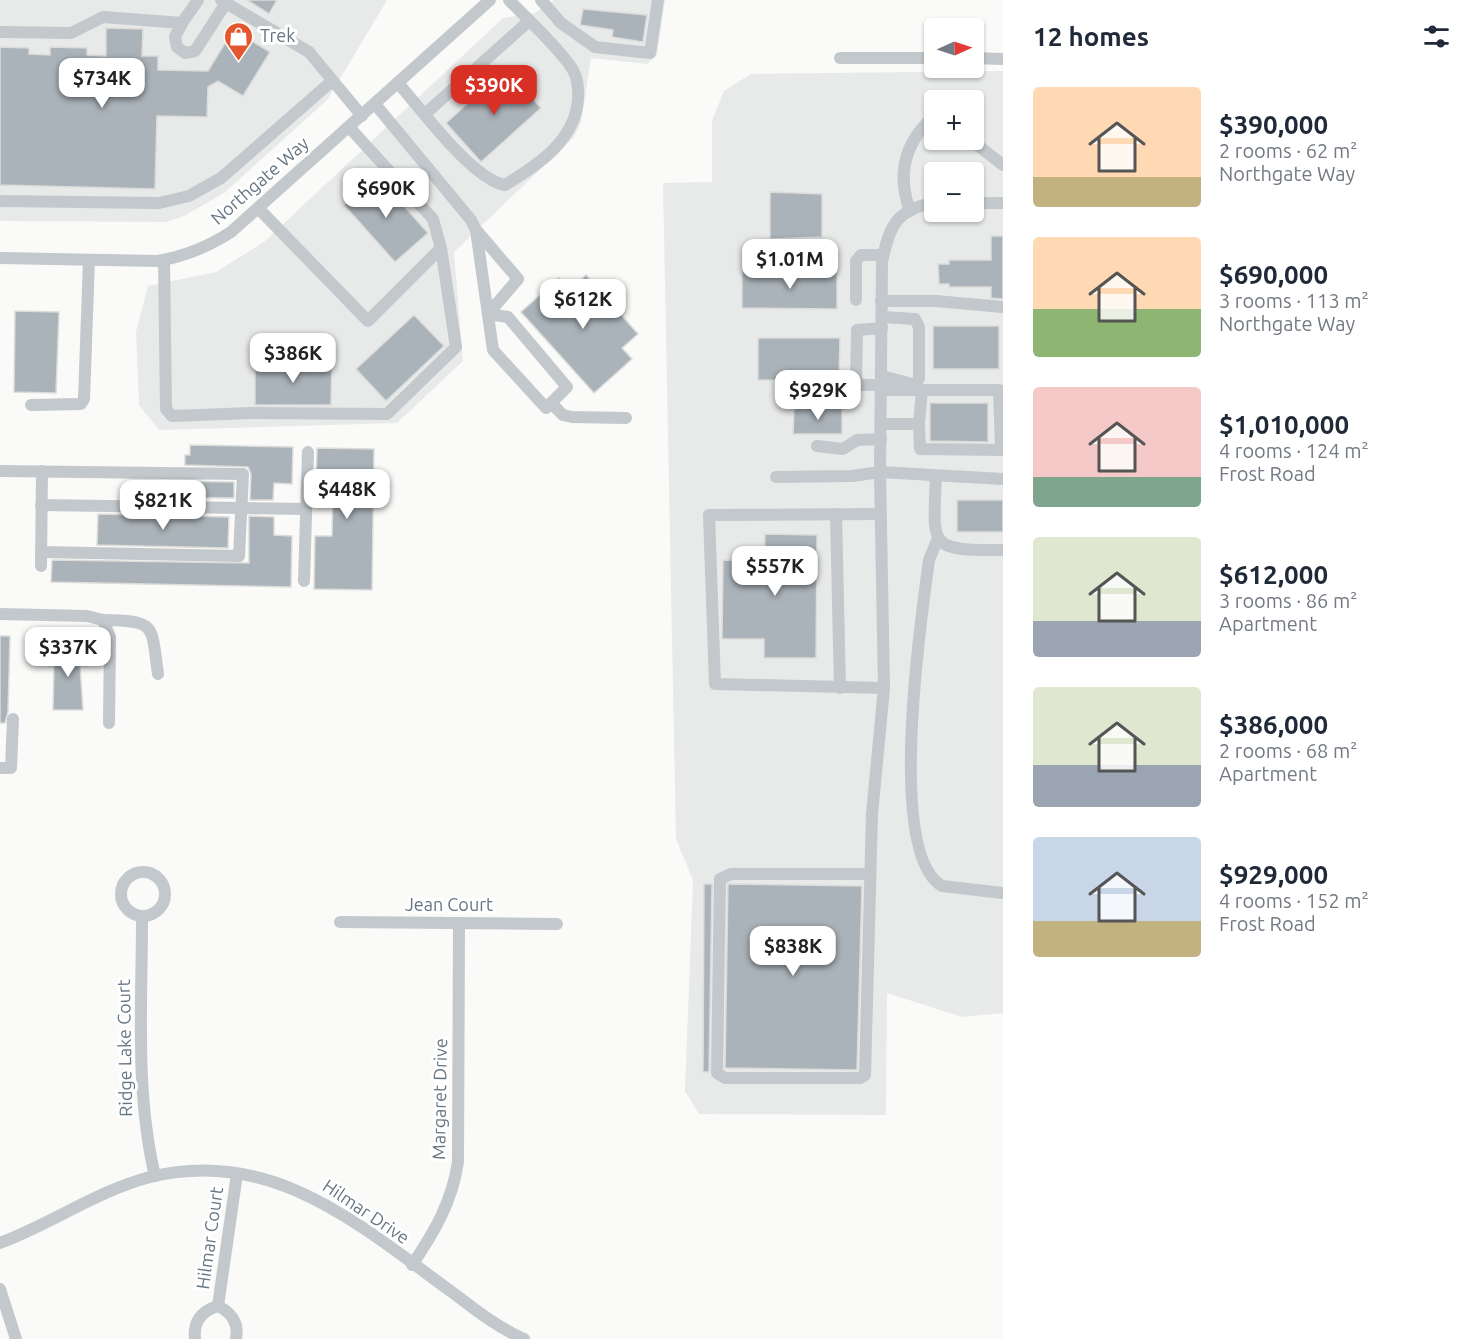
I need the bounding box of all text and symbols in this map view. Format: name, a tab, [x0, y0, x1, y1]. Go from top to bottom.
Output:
north arrow	[924, 18, 984, 78]
map controls	[924, 18, 984, 222]
shop icon: Trek	[223, 20, 255, 62]
icon: filters	[1420, 20, 1453, 53]
text: 12 homes	[1033, 22, 1149, 51]
place label: Trek	[260, 25, 295, 45]
pin: $734K	[60, 58, 144, 109]
pin: $390K	[452, 65, 536, 116]
text: $734K	[73, 66, 131, 89]
text: $390K	[465, 73, 523, 96]
button: +	[924, 90, 984, 150]
text: $390,000	[1219, 110, 1328, 139]
icon: home	[1081, 111, 1153, 183]
street label: Northgate Way	[207, 132, 312, 228]
text: 2 rooms · 62 m²	[1219, 139, 1357, 162]
button: −	[924, 162, 984, 222]
text: Northgate Way	[1219, 162, 1355, 185]
pin: $690K	[344, 168, 428, 219]
text: $690K	[357, 176, 415, 199]
pin: $1.01M	[741, 239, 839, 290]
text: $1.01M	[756, 247, 824, 270]
text: $690,000	[1219, 260, 1328, 289]
icon: home	[1081, 261, 1153, 333]
pin: $612K	[541, 279, 625, 330]
text: $612K	[554, 287, 612, 310]
text: 3 rooms · 113 m²	[1219, 289, 1369, 312]
text: Northgate Way	[1219, 312, 1355, 335]
pin: $386K	[251, 333, 335, 384]
text: $386K	[264, 341, 322, 364]
pin: $929K	[776, 370, 860, 421]
text: $929K	[789, 378, 847, 401]
text: $1,010,000	[1219, 410, 1349, 439]
icon: home	[1081, 411, 1153, 483]
text: 4 rooms · 124 m²	[1219, 439, 1369, 462]
text: Frost Road	[1219, 462, 1316, 485]
pin: $448K	[305, 469, 389, 520]
text: $448K	[318, 477, 376, 500]
pin: $821K	[121, 480, 205, 531]
text: $821K	[134, 488, 192, 511]
pin: $557K	[733, 546, 817, 597]
text: $557K	[746, 554, 804, 577]
text: $612,000	[1219, 560, 1328, 589]
icon: home	[1081, 561, 1153, 633]
text: 3 rooms · 86 m²	[1219, 589, 1357, 612]
text: Apartment	[1219, 612, 1317, 635]
pin: $337K	[26, 627, 110, 678]
text: $337K	[39, 635, 97, 658]
text: $386,000	[1219, 710, 1328, 739]
icon: home	[1081, 711, 1153, 783]
text: 2 rooms · 68 m²	[1219, 739, 1357, 762]
text: Apartment	[1219, 762, 1317, 785]
text: $929,000	[1219, 860, 1328, 889]
icon: home	[1081, 861, 1153, 933]
text: 4 rooms · 152 m²	[1219, 889, 1369, 912]
street label: Jean Court	[405, 894, 493, 914]
text: Frost Road	[1219, 912, 1316, 935]
pin: $838K	[751, 926, 835, 977]
text: $838K	[764, 934, 822, 957]
street label: Ridge Lake Court	[113, 979, 135, 1117]
street label: Margaret Drive	[428, 1038, 450, 1160]
street label: Hilmar Drive	[320, 1175, 414, 1247]
street label: Hilmar Court	[192, 1185, 226, 1290]

